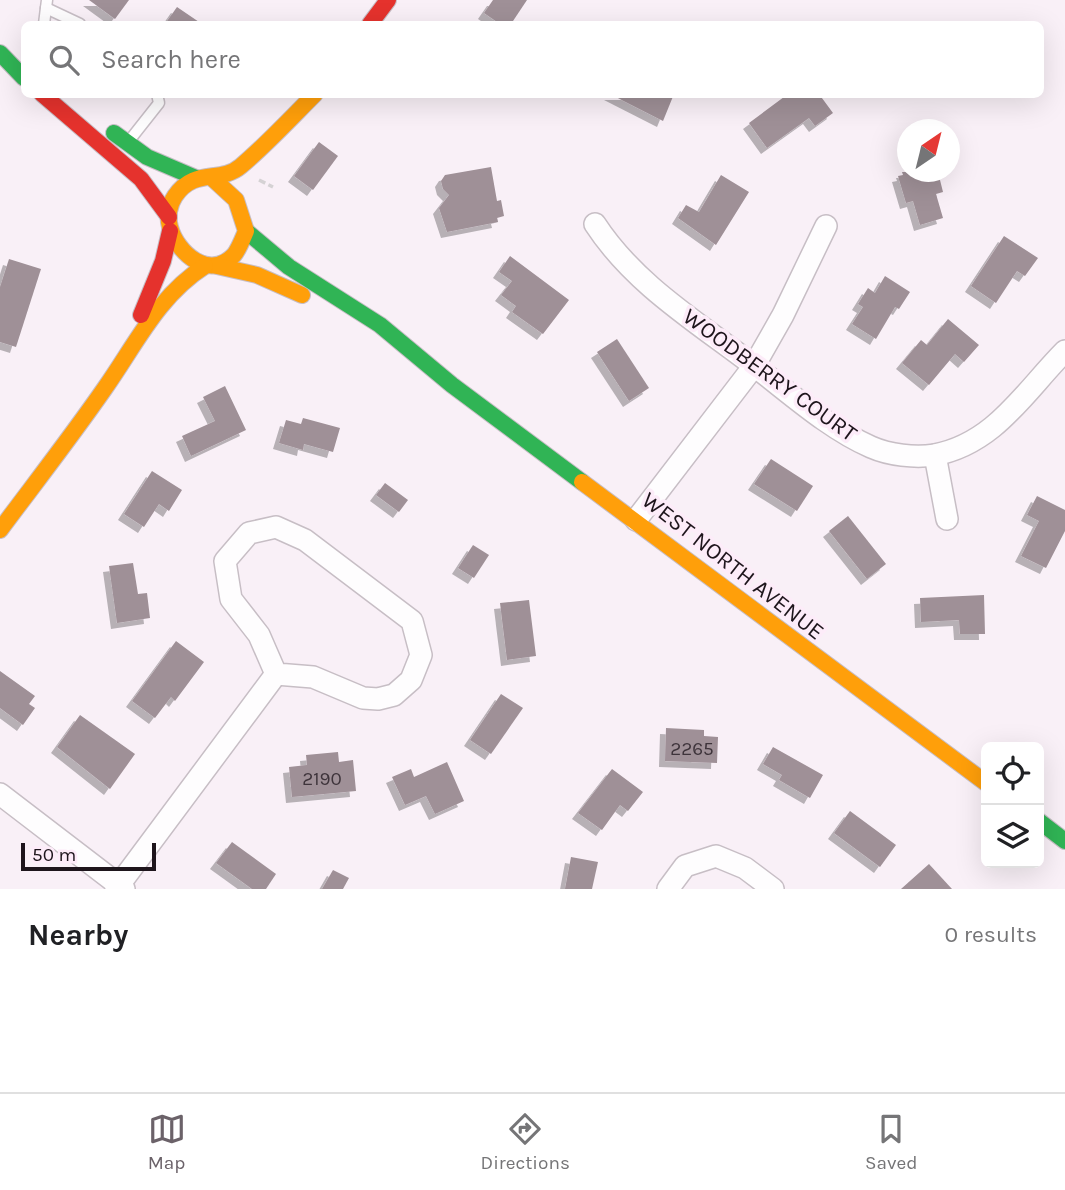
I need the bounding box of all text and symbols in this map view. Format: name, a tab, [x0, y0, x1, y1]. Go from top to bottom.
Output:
search box	[21, 21, 1044, 98]
icon: search	[45, 41, 83, 79]
text: Search here	[101, 44, 241, 75]
north arrow	[897, 119, 960, 182]
street label: WOODBERRY COURT	[678, 303, 863, 447]
street label: WEST NORTH AVENUE	[637, 487, 829, 645]
house number: 2265	[670, 738, 714, 760]
map controls	[981, 742, 1044, 868]
button: locate	[981, 742, 1044, 805]
house number: 2190	[302, 768, 342, 790]
button: layers	[981, 805, 1044, 868]
scale bar	[21, 840, 156, 872]
text: 50 m	[32, 844, 76, 866]
text: Nearby	[28, 917, 128, 953]
text: 0 results	[945, 921, 1037, 948]
tab: Map	[148, 1110, 186, 1174]
tab: Directions	[481, 1110, 570, 1174]
tab: Saved	[865, 1110, 917, 1174]

